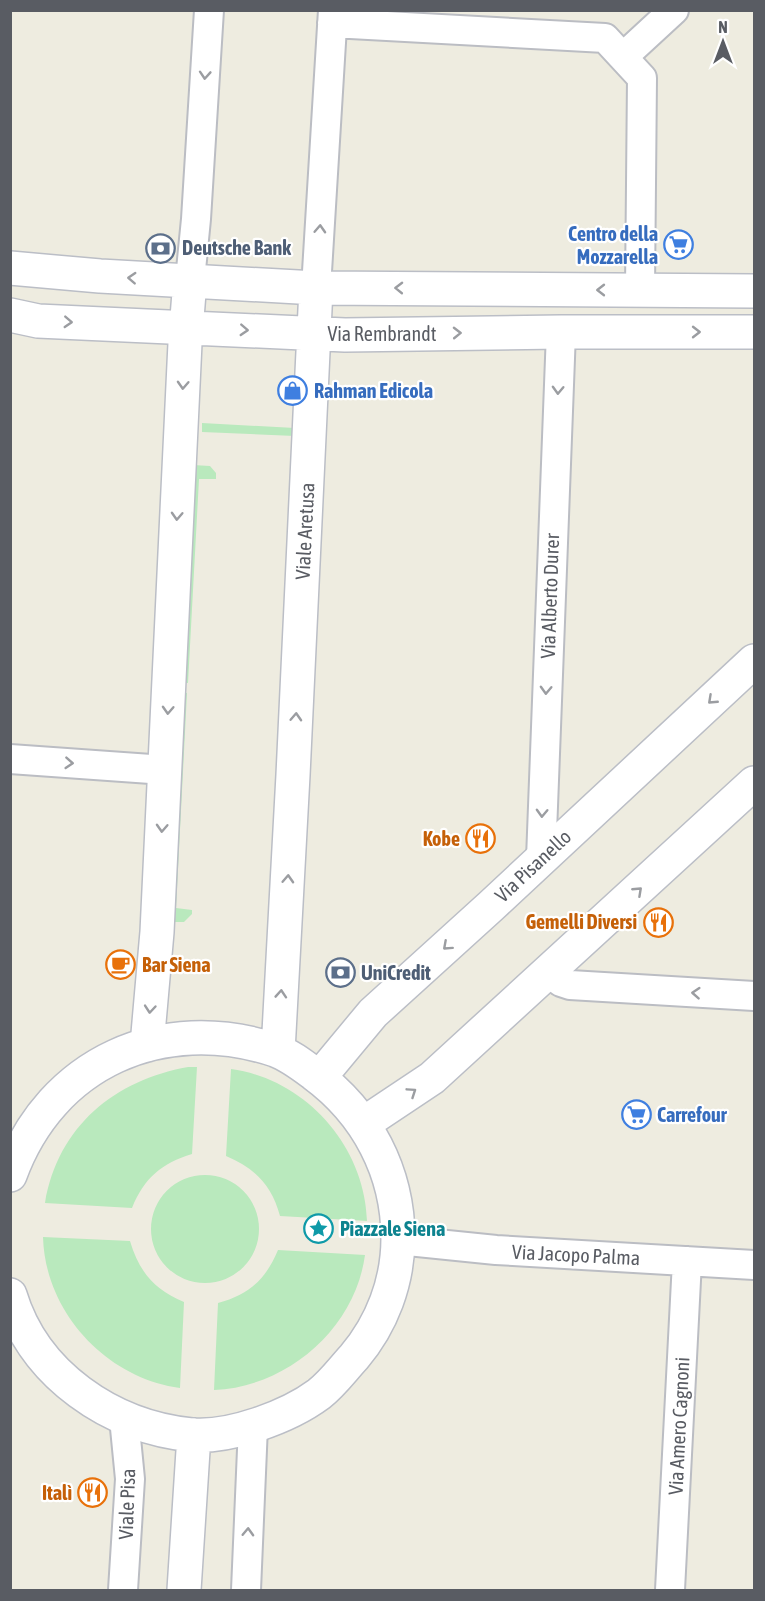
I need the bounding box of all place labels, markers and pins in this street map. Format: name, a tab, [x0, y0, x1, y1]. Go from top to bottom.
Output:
place label: Centro della Mozzarella	[568, 222, 658, 268]
supermarket icon: Centro della Mozzarella	[663, 229, 695, 261]
bank icon: Deutsche Bank	[145, 232, 177, 264]
place label: Deutsche Bank	[182, 236, 291, 259]
shop icon: Rahman Edicola	[277, 375, 309, 407]
place label: Rahman Edicola	[314, 379, 433, 402]
restaurant icon: Kobe	[465, 823, 497, 855]
place label: Kobe	[423, 827, 460, 850]
restaurant icon: Gemelli Diversi	[642, 906, 674, 938]
place label: Gemelli Diversi	[525, 910, 637, 933]
cafe icon: Bar Siena	[105, 949, 137, 981]
place label: Bar Siena	[142, 953, 211, 976]
bank icon: UniCredit	[324, 957, 356, 989]
place label: UniCredit	[361, 961, 431, 984]
supermarket icon: Carrefour	[620, 1099, 652, 1131]
place label: Carrefour	[657, 1103, 728, 1126]
place icon: Piazzale Siena	[303, 1213, 335, 1245]
place label: Piazzale Siena	[340, 1217, 445, 1240]
restaurant icon: Italì	[77, 1477, 109, 1509]
place label: Italì	[42, 1481, 72, 1504]

